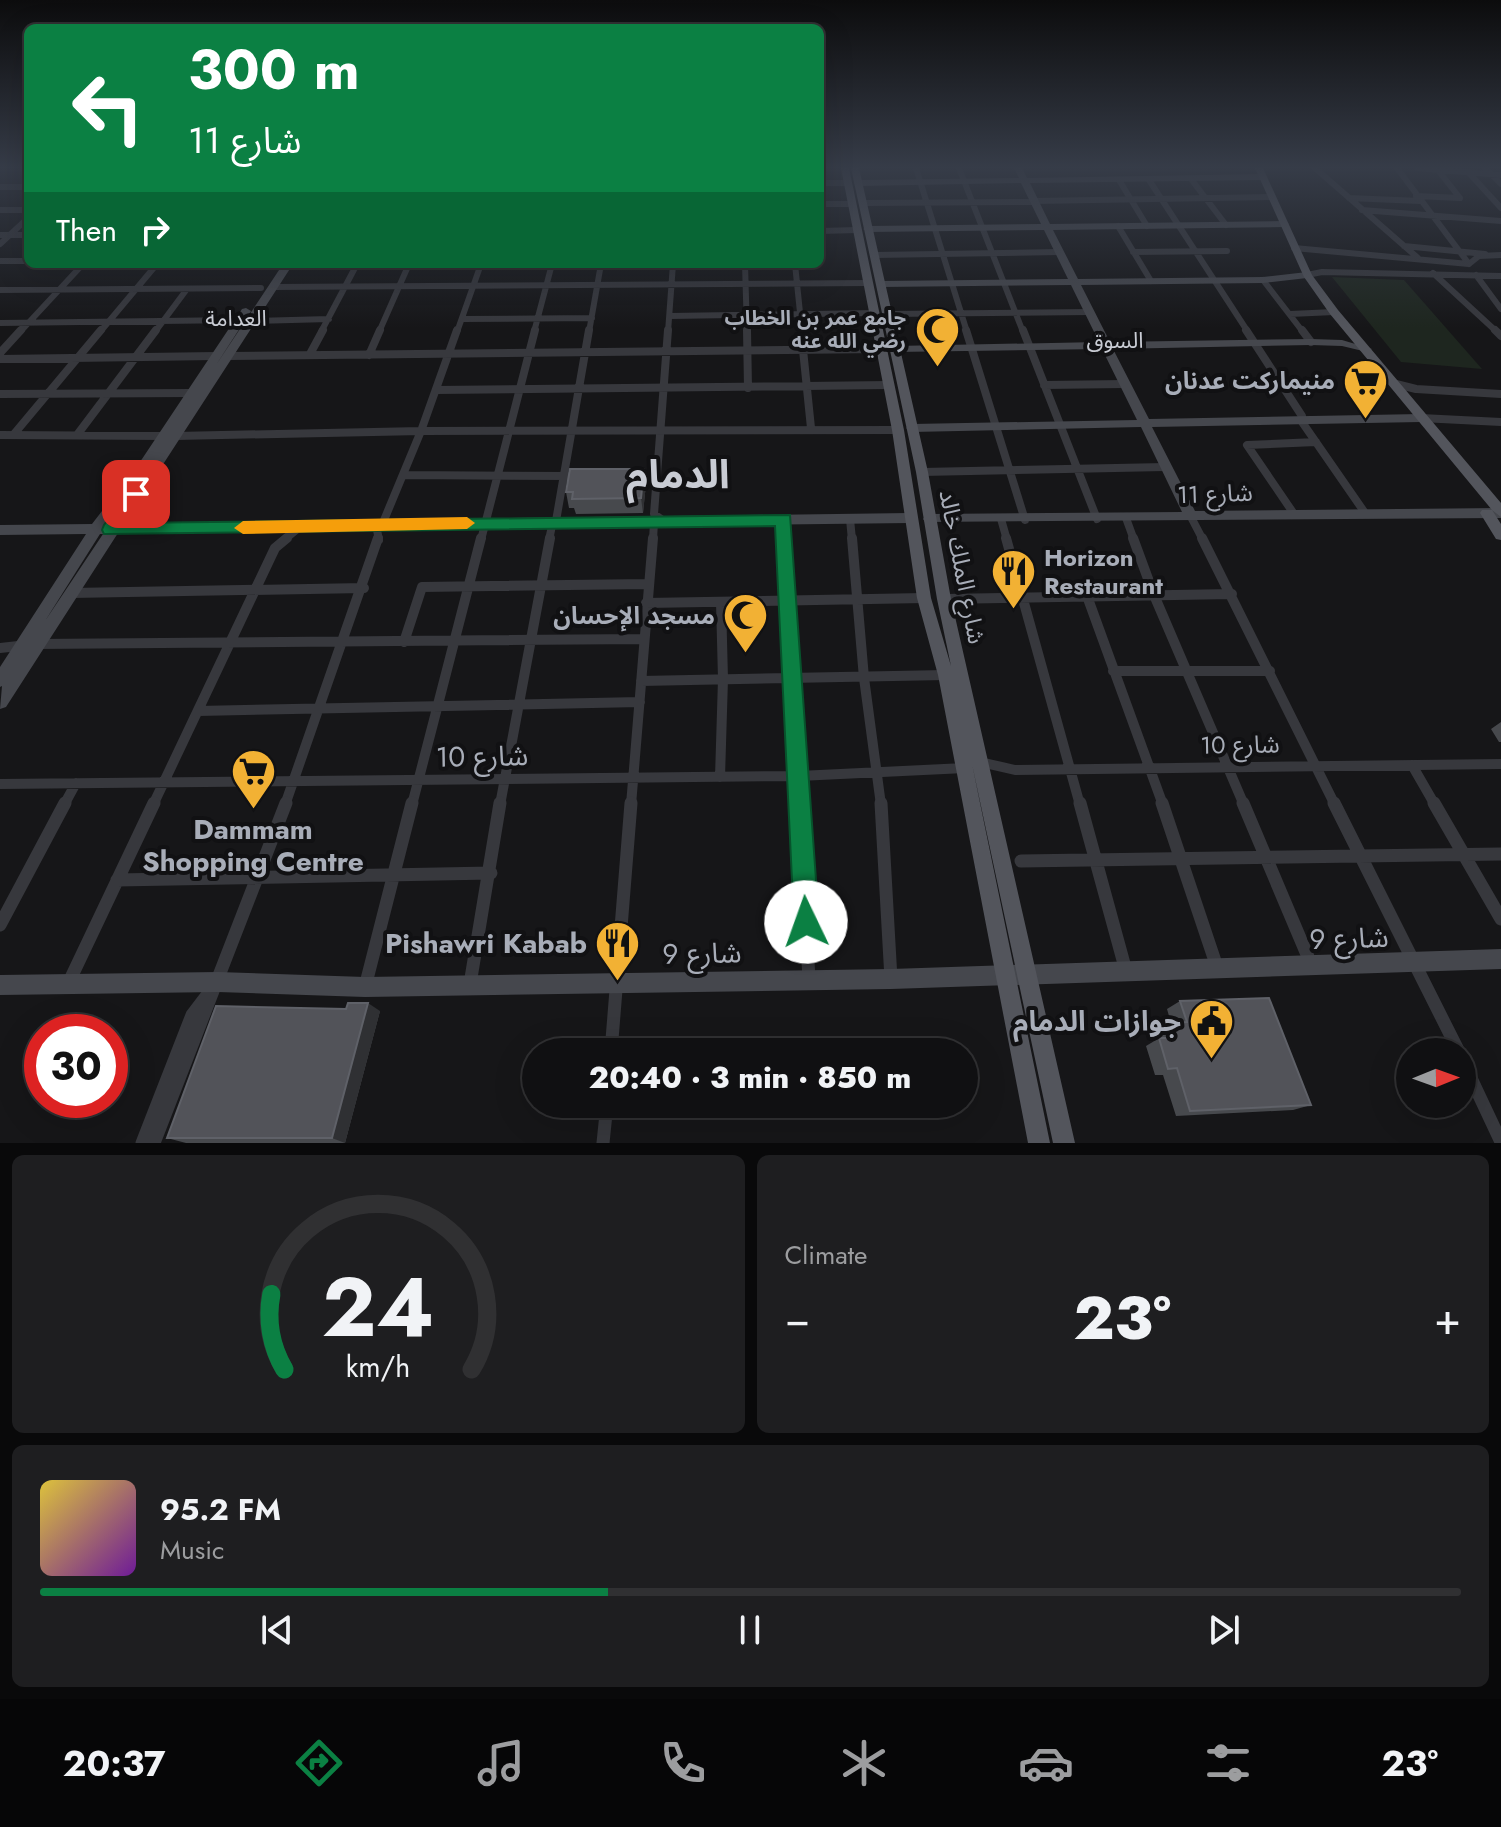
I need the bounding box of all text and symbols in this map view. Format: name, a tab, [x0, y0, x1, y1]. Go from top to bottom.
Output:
text: 300 m	[188, 29, 360, 110]
icon: left	[56, 56, 160, 160]
text: شارع 11	[188, 114, 301, 166]
icon: right	[133, 208, 177, 252]
text: Then	[56, 209, 117, 252]
district label: العدامة	[205, 302, 267, 334]
place label: جامع عمر بن الخطاب رضي الله عنه	[724, 304, 906, 358]
mosque icon: جامع عمر بن الخطاب رضي الله عنه	[913, 306, 961, 369]
district label: السوق	[1086, 324, 1144, 356]
supermarket icon: منيماركت عدنان	[1342, 357, 1390, 420]
place label: منيماركت عدنان	[1165, 363, 1335, 398]
district label: الدمام	[626, 445, 730, 504]
pin	[102, 460, 170, 528]
icon: arrive	[114, 472, 158, 516]
street label: شارع 11	[1177, 475, 1253, 512]
street label: شارع الملك خالد	[930, 487, 995, 647]
place label: Horizon Restaurant	[1044, 540, 1163, 603]
restaurant icon: Horizon Restaurant	[989, 548, 1037, 611]
mosque icon: مسجد الإحسان	[722, 592, 770, 655]
place label: مسجد الإحسان	[553, 598, 715, 633]
street label: شارع 10	[1200, 726, 1280, 763]
street label: شارع 10	[435, 735, 529, 778]
supermarket icon: Dammam Shopping Centre	[229, 748, 277, 811]
place label: Dammam Shopping Centre	[142, 809, 364, 882]
position arrow	[764, 880, 848, 964]
street label: شارع 9	[1309, 917, 1389, 960]
restaurant icon: Pishawri Kabab	[594, 919, 642, 982]
place label: Pishawri Kabab	[385, 923, 587, 964]
street label: شارع 9	[662, 932, 742, 975]
public building icon: جوازات الدمام	[1188, 997, 1236, 1060]
place label: جوازات الدمام	[1013, 1001, 1181, 1043]
speed limit sign: 30	[24, 1014, 128, 1118]
north arrow	[1396, 1038, 1476, 1118]
map controls	[1396, 1038, 1476, 1118]
text: 20:40 · 3 min · 850 m	[589, 1056, 911, 1099]
text: Climate	[785, 1236, 867, 1274]
text: 24	[322, 1247, 435, 1367]
text: 23°	[1073, 1275, 1171, 1362]
text: −	[785, 1287, 810, 1351]
text: +	[1434, 1287, 1461, 1351]
text: km/h	[346, 1346, 411, 1388]
text: 95.2 FM	[160, 1488, 281, 1531]
text: Music	[160, 1531, 224, 1569]
icon: previous	[255, 1608, 299, 1652]
icon: pause	[728, 1608, 772, 1652]
icon: next	[1202, 1608, 1246, 1652]
icon: directions	[291, 1735, 347, 1791]
icon: music	[473, 1735, 529, 1791]
icon: phone	[655, 1735, 711, 1791]
icon: climate	[836, 1735, 892, 1791]
icon: car	[1018, 1735, 1074, 1791]
icon: filters	[1200, 1735, 1256, 1791]
text: 20:37	[63, 1737, 165, 1789]
text: 23°	[1381, 1737, 1438, 1789]

